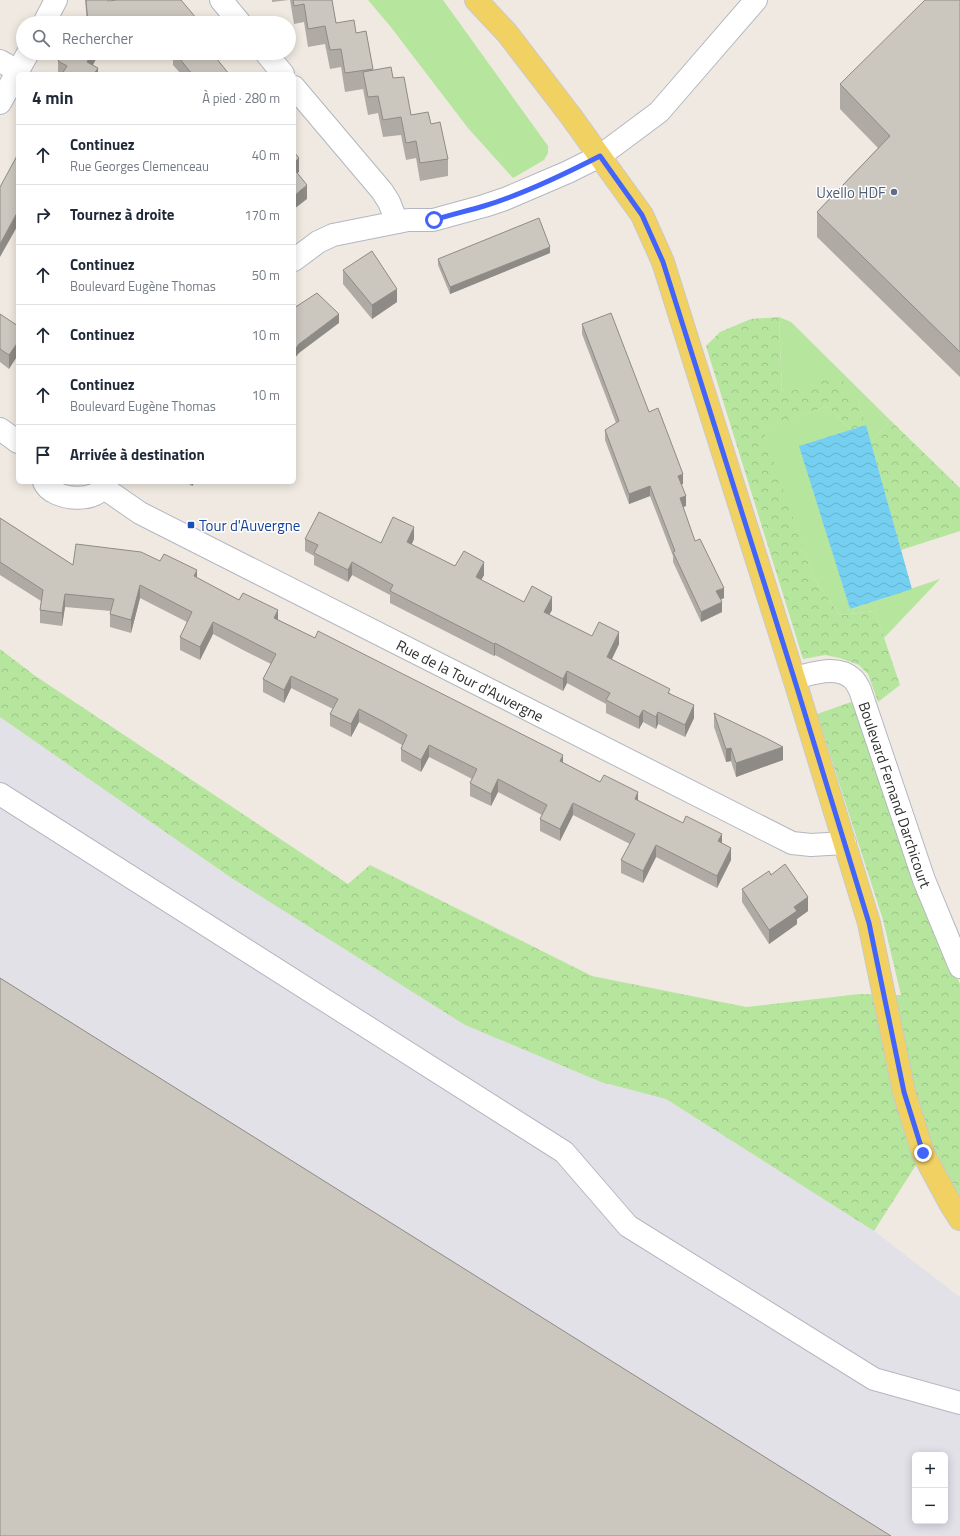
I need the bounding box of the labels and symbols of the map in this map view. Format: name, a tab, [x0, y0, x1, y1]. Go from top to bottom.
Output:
place label: Uxello HDF	[816, 181, 886, 204]
marker: Uxello HDF	[889, 187, 899, 197]
route start	[425, 211, 443, 229]
place label: Tour d'Auvergne	[199, 514, 300, 537]
marker: Tour d'Auvergne	[186, 520, 196, 530]
street label: Rue de la Tour d'Auvergne	[393, 633, 548, 727]
street label: Boulevard Fernand Darchicourt	[853, 698, 938, 892]
route end	[914, 1144, 932, 1162]

